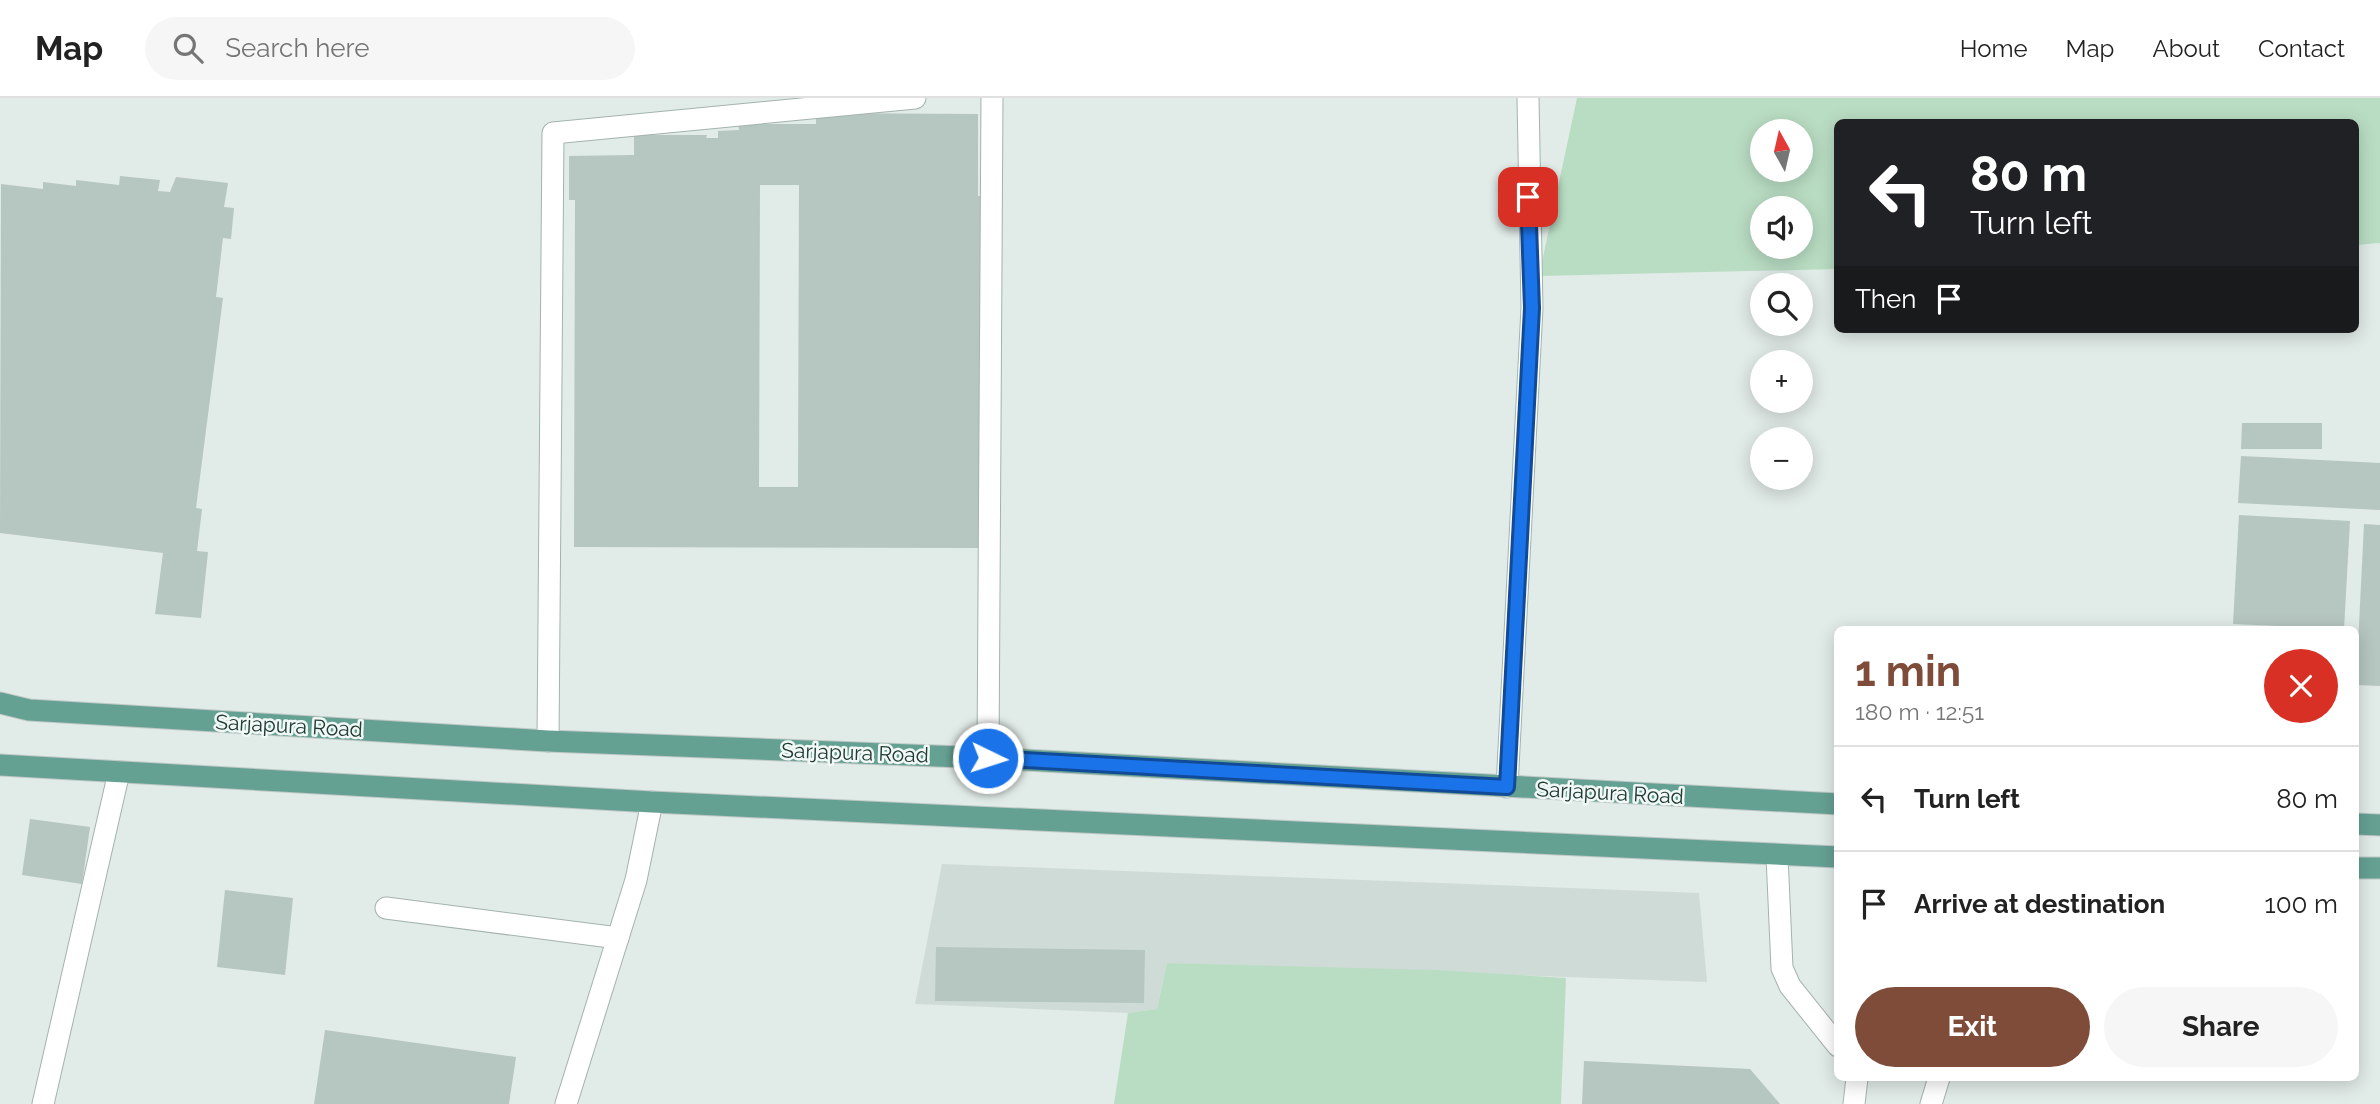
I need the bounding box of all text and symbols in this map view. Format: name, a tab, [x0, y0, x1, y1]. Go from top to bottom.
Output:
search box	[145, 17, 635, 80]
text: Map	[35, 29, 103, 68]
icon: search	[169, 29, 207, 67]
text: Search here	[225, 33, 370, 63]
text: Home	[1960, 34, 2028, 63]
text: Map	[2066, 34, 2114, 63]
text: About	[2152, 34, 2220, 63]
text: Contact	[2258, 34, 2345, 63]
north arrow	[1750, 119, 1813, 182]
map controls	[1750, 119, 1813, 490]
text: 80 m	[1970, 145, 2087, 202]
icon: left	[1855, 147, 1946, 238]
pin	[1498, 167, 1558, 227]
icon: arrive	[1509, 178, 1547, 216]
button: sound	[1750, 196, 1813, 259]
text: Turn left	[1970, 204, 2092, 241]
button: search	[1750, 273, 1813, 336]
icon: arrive	[1930, 280, 1968, 318]
text: Then	[1855, 284, 1916, 314]
button: +	[1750, 350, 1813, 413]
button: −	[1750, 427, 1813, 490]
text: 1 min	[1855, 647, 1961, 696]
button: close	[2264, 649, 2338, 723]
text: 180 m · 12:51	[1855, 698, 1984, 725]
street label: Sarjapura Road	[215, 709, 363, 742]
position arrow	[951, 721, 1025, 795]
street label: Sarjapura Road	[781, 737, 929, 768]
street label: Sarjapura Road	[1536, 776, 1684, 809]
icon: left	[1855, 780, 1893, 818]
text: Turn left	[1914, 784, 2020, 814]
text: 80 m	[2276, 784, 2338, 814]
icon: arrive	[1855, 885, 1893, 923]
text: Arrive at destination	[1914, 889, 2165, 919]
text: 100 m	[2265, 889, 2338, 919]
button: Exit	[1855, 987, 2090, 1067]
button: Share	[2104, 987, 2338, 1067]

